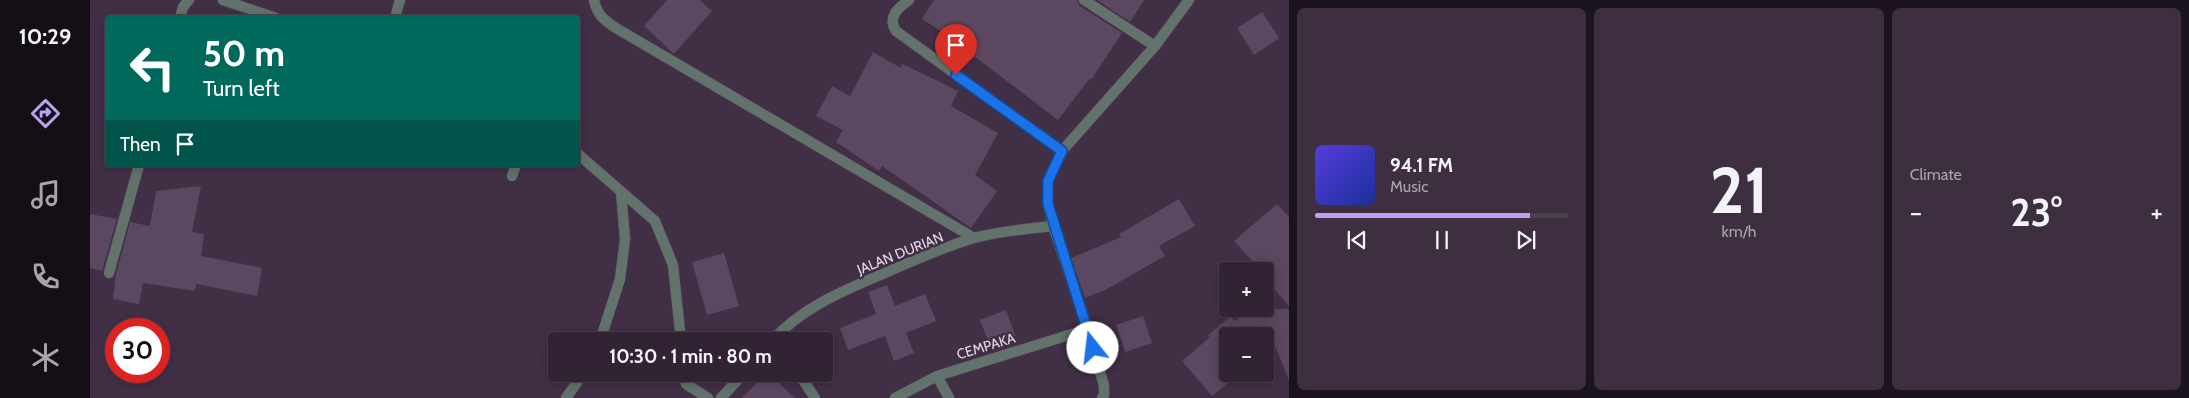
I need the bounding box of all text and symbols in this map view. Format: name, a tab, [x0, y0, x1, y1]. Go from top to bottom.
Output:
text: 10:29	[19, 23, 71, 50]
pin	[935, 24, 977, 75]
icon: arrive	[942, 31, 970, 59]
text: 50 m	[203, 32, 285, 75]
icon: left	[120, 35, 185, 100]
text: Turn left	[203, 75, 280, 102]
icon: directions	[28, 96, 63, 131]
icon: arrive	[171, 130, 199, 158]
text: Then	[120, 133, 161, 156]
text: 21	[1710, 150, 1768, 229]
text: 94.1 FM	[1390, 154, 1453, 177]
text: Climate	[1910, 165, 1962, 184]
icon: music	[28, 177, 63, 212]
text: Music	[1390, 177, 1428, 196]
text: 23°	[2011, 189, 2062, 236]
text: −	[1910, 195, 1922, 229]
text: +	[2151, 195, 2163, 229]
text: km/h	[1721, 222, 1757, 241]
icon: previous	[1343, 226, 1371, 254]
icon: pause	[1428, 226, 1456, 254]
icon: next	[1512, 226, 1540, 254]
street label: JALAN DURIAN	[853, 227, 946, 279]
icon: phone	[28, 259, 63, 294]
map controls	[1219, 262, 1274, 382]
button: +	[1219, 262, 1274, 317]
speed limit sign: 30	[105, 318, 170, 383]
position arrow	[1066, 321, 1118, 373]
button: −	[1219, 327, 1274, 382]
street label: CEMPAKA	[955, 328, 1018, 363]
icon: climate	[28, 340, 63, 375]
text: 10:30 · 1 min · 80 m	[609, 345, 772, 368]

